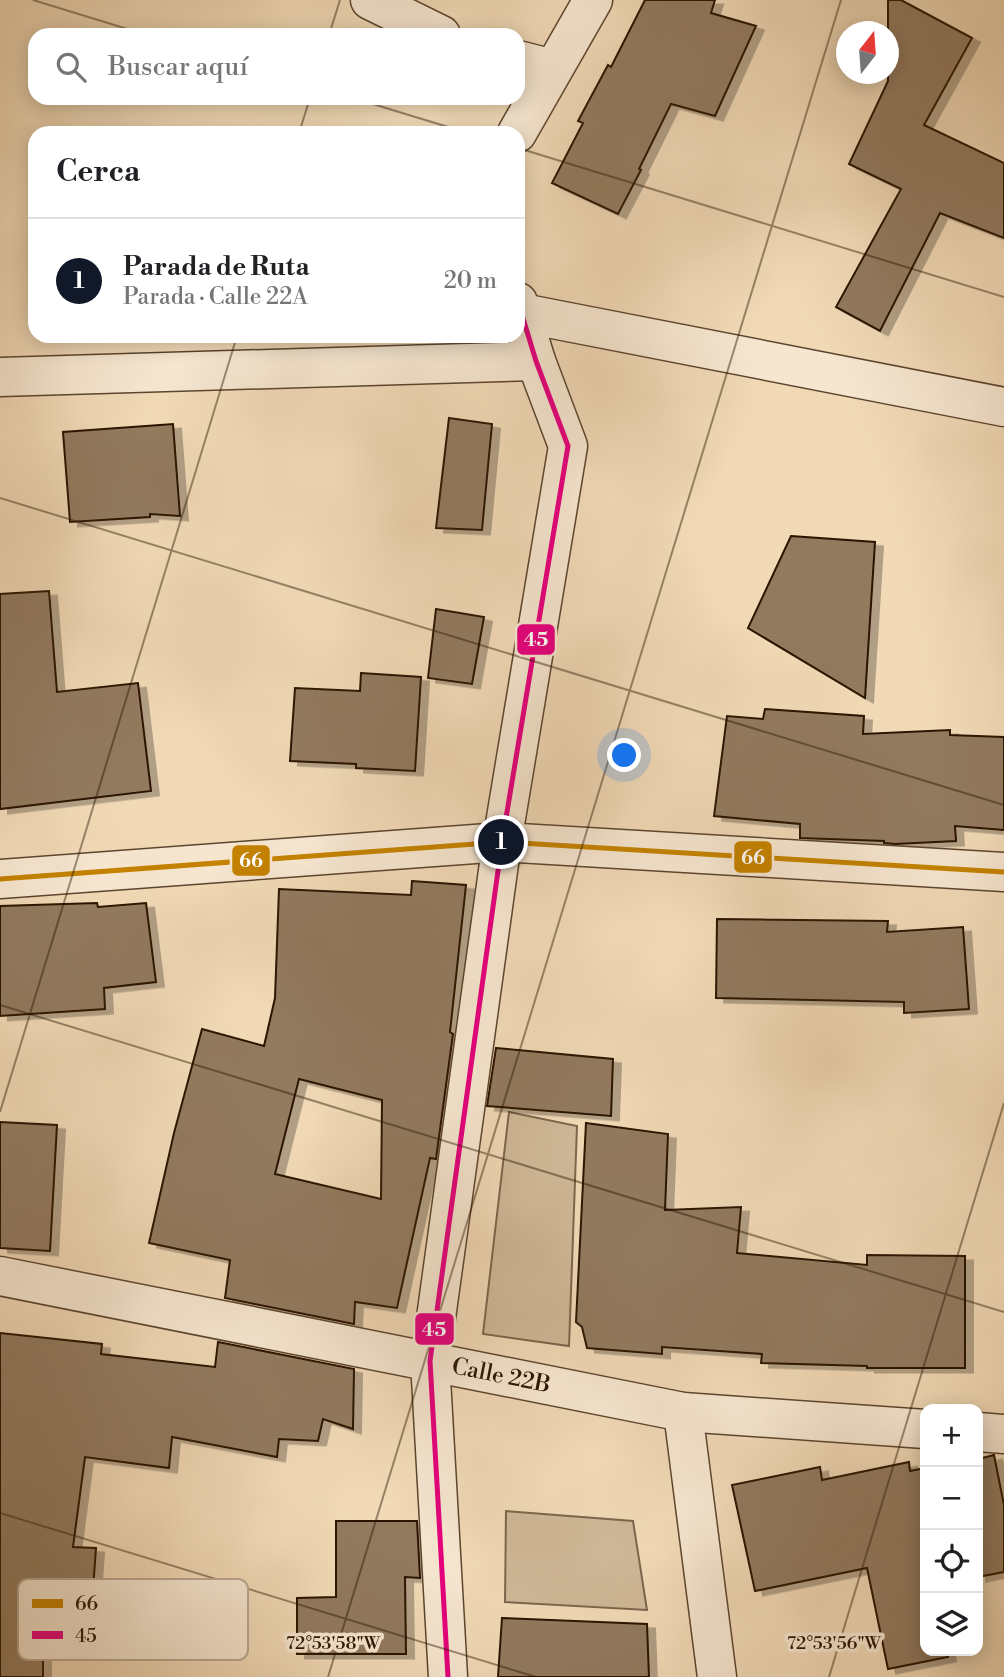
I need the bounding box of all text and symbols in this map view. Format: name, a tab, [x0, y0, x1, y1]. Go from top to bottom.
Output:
north arrow	[836, 21, 899, 84]
search box	[28, 28, 525, 105]
icon: search	[52, 48, 90, 86]
text: Buscar aquí	[108, 51, 248, 83]
text: Cerca	[56, 153, 140, 191]
text: Parada de Ruta	[123, 251, 309, 283]
text: 1	[73, 267, 85, 295]
text: 20 m	[444, 267, 497, 295]
text: Parada · Calle 22A	[123, 283, 308, 311]
line badge: 45	[516, 623, 556, 656]
text: 45	[524, 628, 548, 652]
your location	[607, 738, 641, 772]
pin: 1	[478, 816, 524, 868]
line badge: 66	[733, 840, 773, 874]
line badge: 66	[231, 844, 271, 877]
text: 66	[741, 846, 765, 870]
text: 66	[239, 849, 263, 873]
line badge: 45	[414, 1312, 455, 1346]
text: 45	[422, 1318, 446, 1342]
street label: Calle 22B	[449, 1352, 553, 1399]
map controls	[920, 1404, 983, 1656]
button: +	[920, 1404, 983, 1467]
button: −	[920, 1467, 983, 1530]
button: locate	[920, 1530, 983, 1593]
legend	[18, 1579, 248, 1660]
text: 66	[75, 1592, 98, 1616]
button: layers	[920, 1593, 983, 1656]
text: 45	[75, 1624, 97, 1648]
text: 72°53'58"W	[286, 1632, 381, 1655]
text: 72°53'56"W	[787, 1632, 882, 1655]

